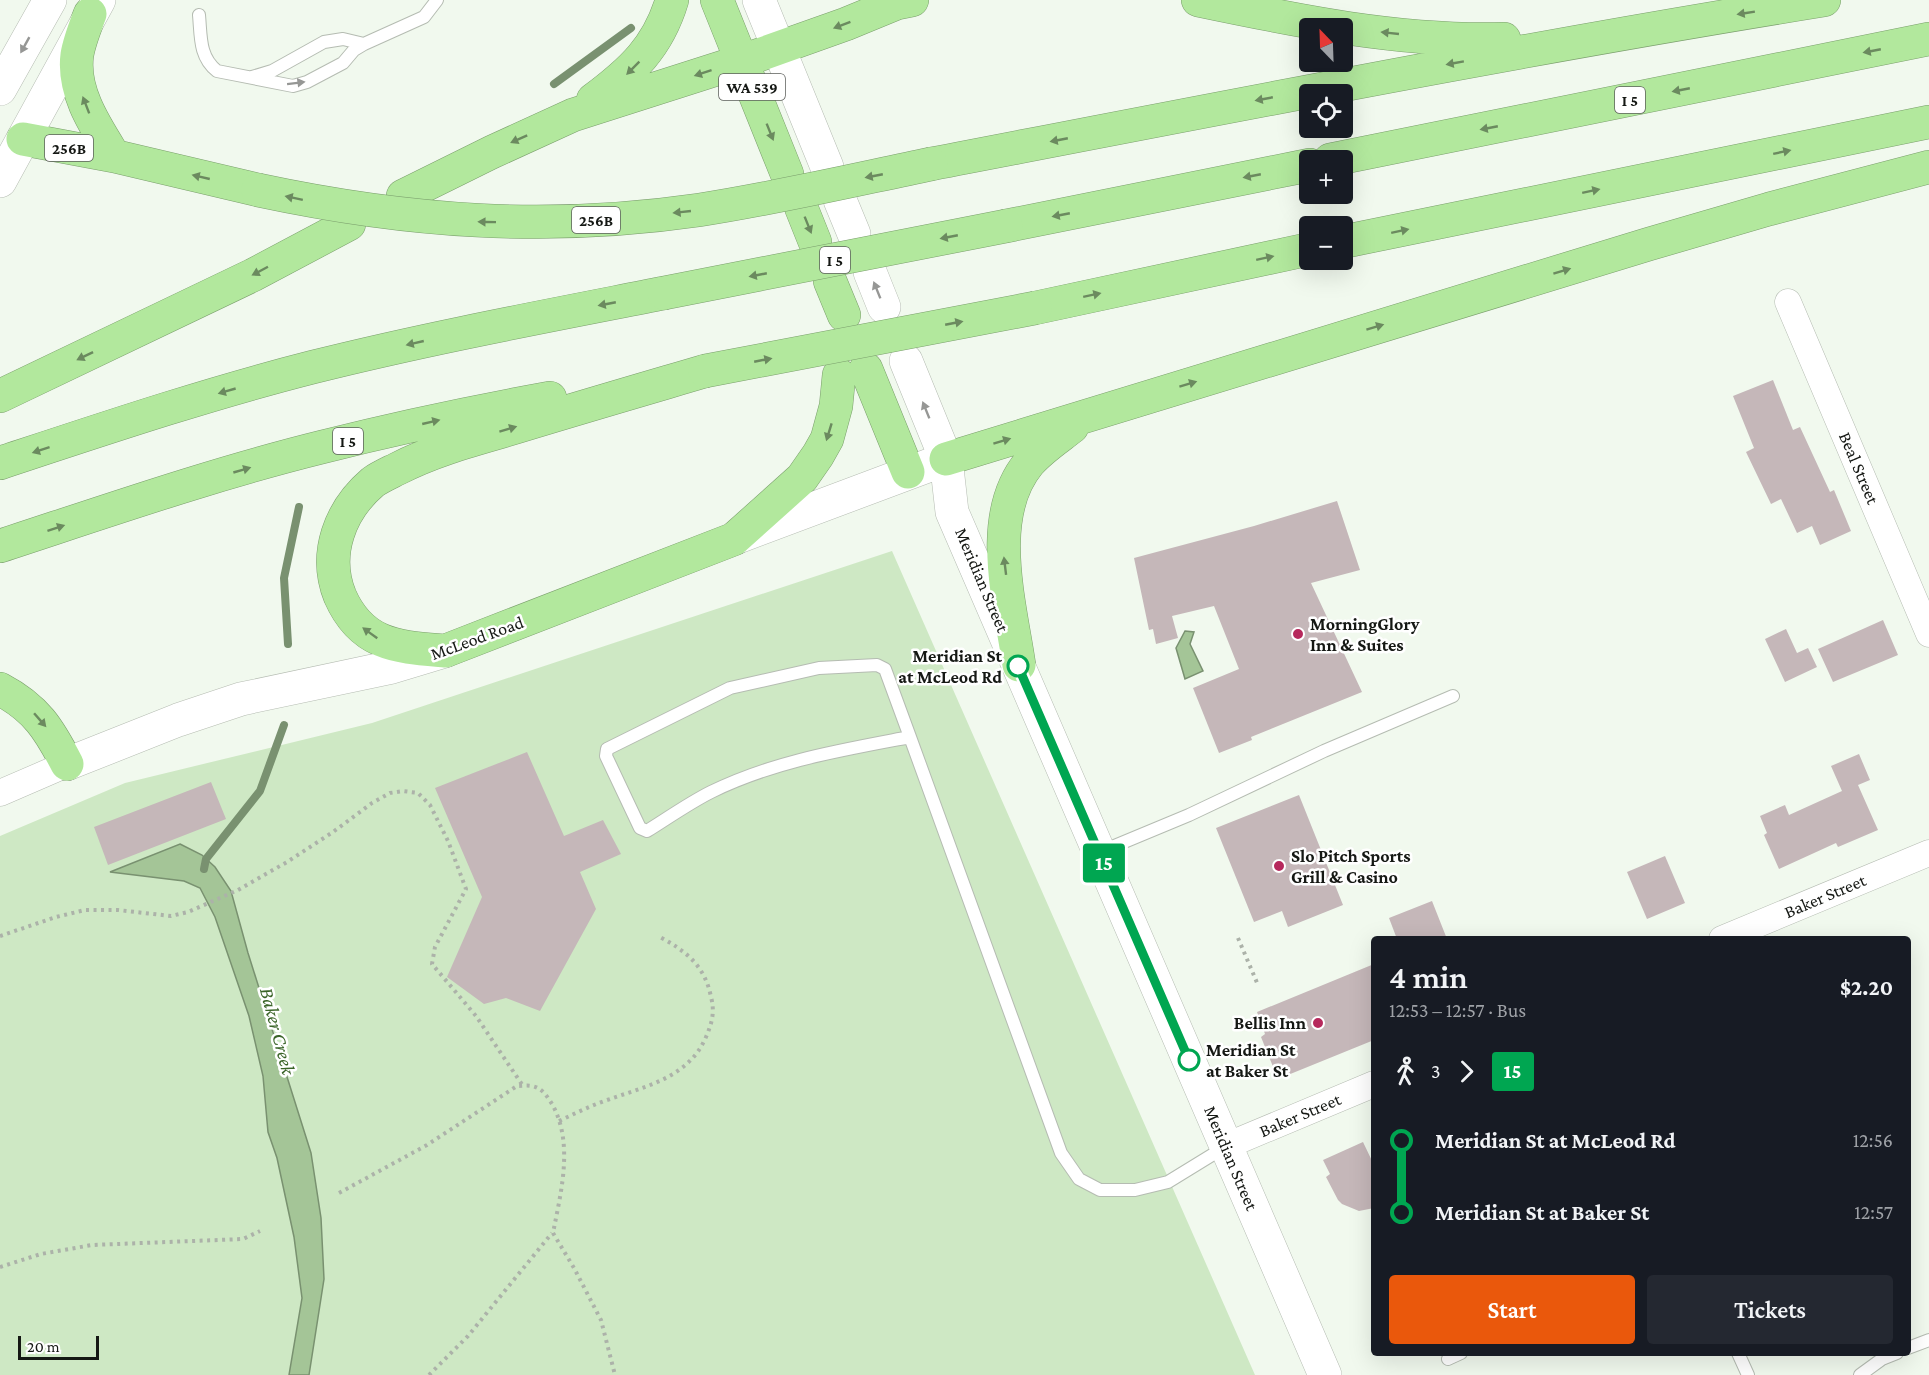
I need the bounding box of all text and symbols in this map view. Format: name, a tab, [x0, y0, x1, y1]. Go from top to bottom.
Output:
one-way arrow	[1736, 8, 1755, 17]
north arrow	[1299, 18, 1353, 72]
map controls	[1299, 18, 1353, 270]
one-way arrow	[833, 20, 851, 30]
one-way arrow	[1381, 28, 1400, 38]
one-way arrow	[20, 36, 30, 53]
one-way arrow	[1862, 47, 1881, 56]
one-way arrow	[1446, 59, 1465, 68]
one-way arrow	[626, 61, 640, 76]
one-way arrow	[694, 69, 712, 78]
road number: WA 539	[719, 74, 785, 100]
one-way arrow	[287, 79, 306, 88]
button: locate	[1299, 84, 1353, 138]
one-way arrow	[1671, 86, 1690, 95]
road number: I 5	[1615, 87, 1645, 113]
one-way arrow	[81, 95, 91, 113]
one-way arrow	[1254, 95, 1273, 104]
one-way arrow	[766, 123, 776, 141]
one-way arrow	[1480, 124, 1499, 133]
road number: 256B	[45, 135, 93, 161]
one-way arrow	[511, 135, 528, 144]
one-way arrow	[1050, 135, 1069, 144]
one-way arrow	[1773, 147, 1792, 156]
button: +	[1299, 150, 1353, 204]
one-way arrow	[192, 171, 210, 181]
one-way arrow	[864, 172, 883, 181]
one-way arrow	[1242, 172, 1261, 181]
one-way arrow	[1582, 186, 1601, 195]
one-way arrow	[284, 193, 303, 202]
road number: 256B	[572, 207, 620, 233]
one-way arrow	[672, 207, 691, 217]
one-way arrow	[1051, 211, 1070, 220]
one-way arrow	[803, 216, 813, 234]
button: −	[1299, 216, 1353, 270]
one-way arrow	[478, 217, 497, 227]
one-way arrow	[1391, 225, 1409, 235]
one-way arrow	[939, 233, 958, 242]
road number: I 5	[820, 247, 850, 273]
one-way arrow	[1256, 253, 1275, 262]
one-way arrow	[251, 266, 268, 276]
one-way arrow	[1553, 266, 1571, 275]
one-way arrow	[748, 271, 767, 280]
one-way arrow	[872, 280, 882, 298]
one-way arrow	[1083, 290, 1102, 299]
one-way arrow	[597, 300, 616, 309]
one-way arrow	[945, 318, 964, 327]
one-way arrow	[1366, 322, 1384, 331]
one-way arrow	[406, 338, 425, 348]
one-way arrow	[76, 352, 93, 361]
one-way arrow	[753, 355, 772, 364]
one-way arrow	[1179, 379, 1197, 388]
one-way arrow	[218, 387, 236, 397]
one-way arrow	[921, 401, 930, 419]
one-way arrow	[421, 417, 440, 426]
one-way arrow	[824, 423, 833, 441]
one-way arrow	[499, 424, 517, 433]
road number: I 5	[333, 428, 363, 454]
street label: Beal Street	[1835, 429, 1884, 508]
one-way arrow	[993, 436, 1011, 445]
one-way arrow	[32, 445, 50, 455]
one-way arrow	[233, 465, 251, 474]
one-way arrow	[47, 523, 65, 532]
street label: Meridian Street	[951, 525, 1013, 636]
one-way arrow	[1000, 556, 1009, 575]
street label: McLeod Road	[428, 612, 527, 664]
place label: MorningGlory Inn & Suites	[1310, 614, 1420, 655]
one-way arrow	[362, 627, 377, 639]
marker: MorningGlory Inn & Suites	[1291, 627, 1305, 641]
place label: Meridian St at McLeod Rd	[898, 646, 1003, 687]
marker: Meridian St at McLeod Rd	[1007, 655, 1029, 677]
one-way arrow	[34, 712, 47, 728]
line badge: 15	[1077, 844, 1131, 882]
place label: Slo Pitch Sports Grill & Casino	[1291, 846, 1410, 887]
text: 15	[1095, 851, 1113, 875]
marker: Slo Pitch Sports Grill & Casino	[1272, 859, 1286, 873]
street label: Baker Street	[1781, 869, 1870, 922]
text: 4 min	[1389, 958, 1468, 995]
text: $2.20	[1840, 975, 1893, 1000]
water label: Baker Creek	[256, 985, 301, 1078]
text: 12:53 – 12:57 · Bus	[1389, 999, 1526, 1021]
place label: Bellis Inn	[1234, 1013, 1307, 1033]
marker: Bellis Inn	[1311, 1016, 1325, 1030]
place label: Meridian St at Baker St	[1206, 1040, 1296, 1081]
marker: Meridian St at Baker St	[1178, 1049, 1200, 1071]
icon: walk	[1389, 1055, 1422, 1088]
icon: forward	[1450, 1055, 1483, 1088]
text: 15	[1504, 1059, 1522, 1083]
text: 3	[1431, 1060, 1441, 1082]
street label: Baker Street	[1256, 1088, 1345, 1141]
street label: Meridian Street	[1200, 1103, 1262, 1214]
text: Meridian St at McLeod Rd	[1435, 1128, 1675, 1153]
text: 12:56	[1853, 1129, 1893, 1151]
text: Meridian St at Baker St	[1435, 1200, 1649, 1225]
text: 12:57	[1854, 1201, 1893, 1223]
button: Start	[1389, 1275, 1635, 1344]
button: Tickets	[1647, 1275, 1893, 1344]
scale bar	[18, 1333, 99, 1360]
text: 20 m	[27, 1338, 60, 1355]

